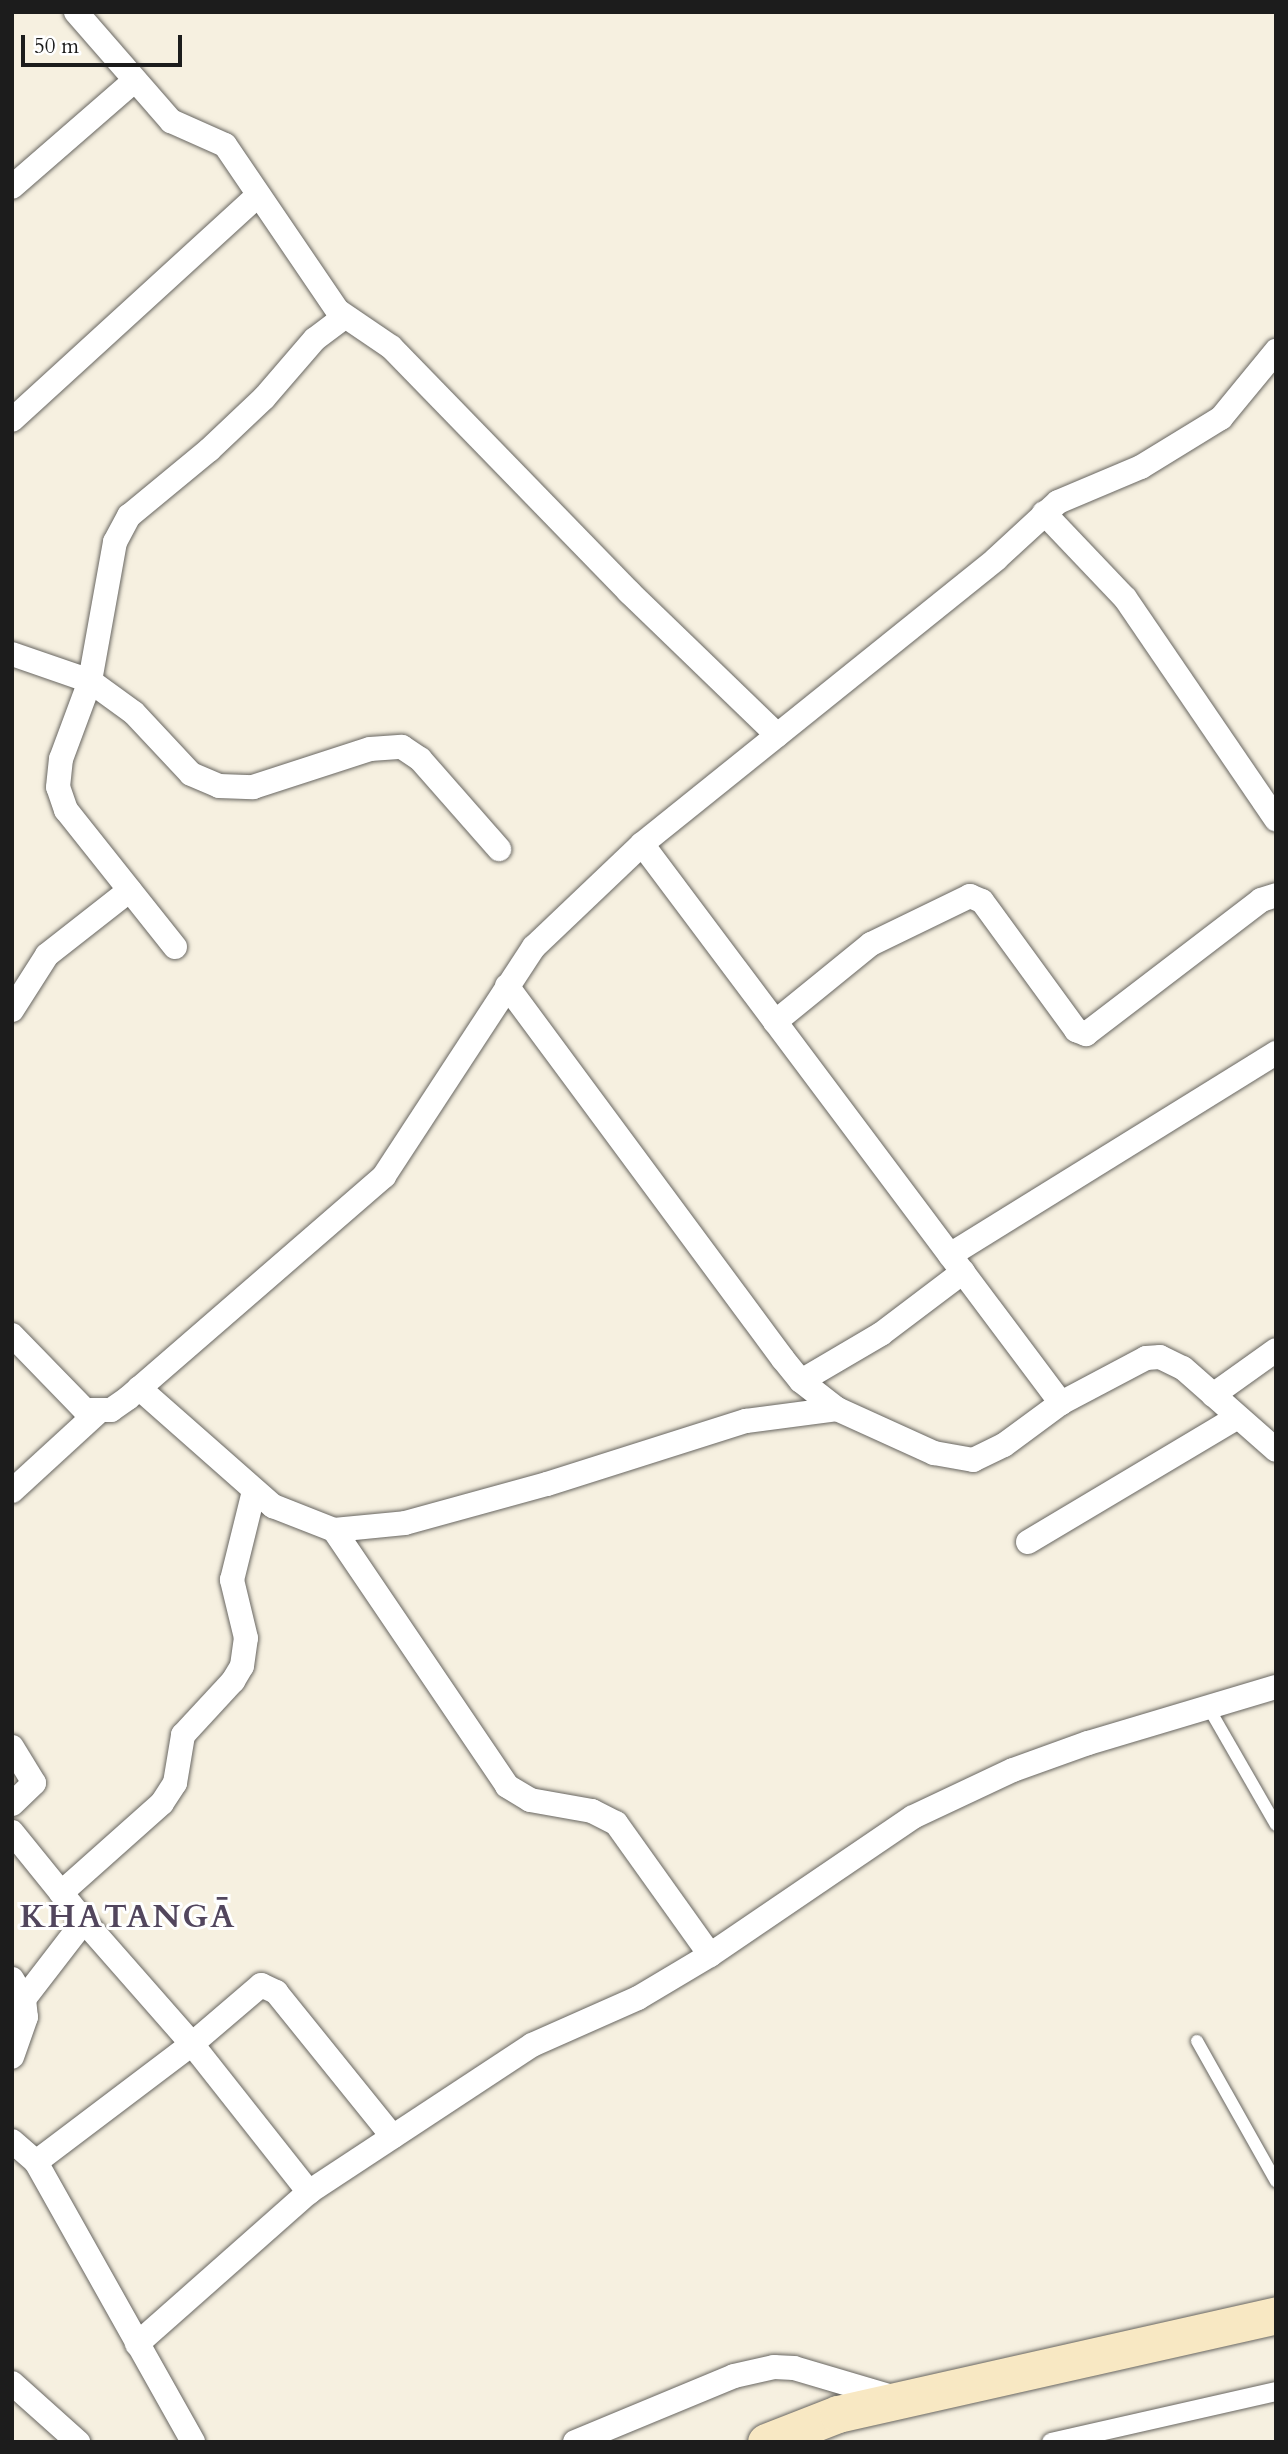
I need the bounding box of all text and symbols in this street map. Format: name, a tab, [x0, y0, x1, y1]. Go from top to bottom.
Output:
scale bar	[24, 21, 186, 65]
text: 50 m	[34, 32, 79, 61]
district label: KHATANGĀ	[21, 1898, 235, 1936]

